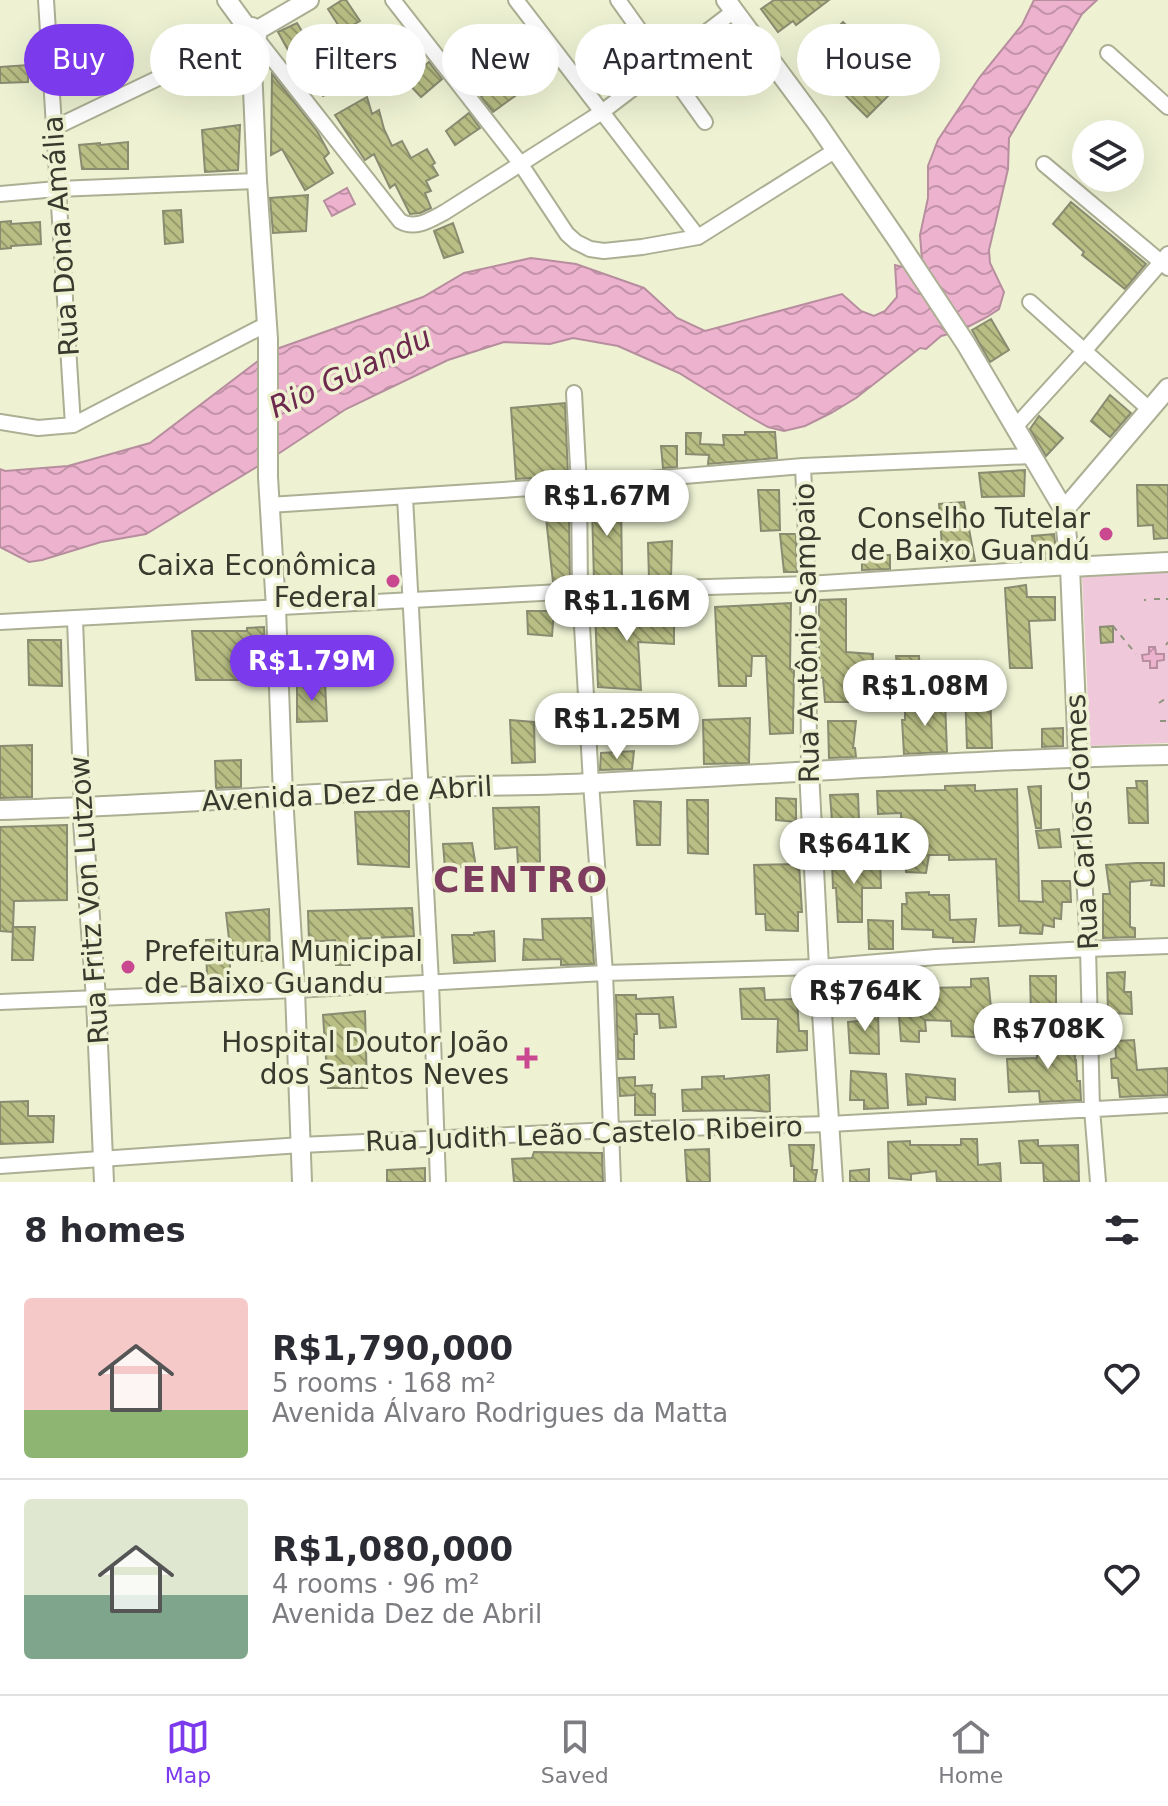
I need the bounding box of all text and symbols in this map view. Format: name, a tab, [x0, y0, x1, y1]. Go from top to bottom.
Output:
chip: Buy	[24, 24, 134, 96]
chip: Rent	[150, 24, 270, 96]
chip: Filters	[286, 24, 426, 96]
chip: New	[442, 24, 559, 96]
chip: Apartment	[575, 24, 781, 96]
chip: House	[797, 24, 940, 96]
street label: Rua Dona Amália	[36, 115, 86, 357]
map controls	[1072, 120, 1144, 192]
button: layers	[1072, 120, 1144, 192]
water label: Rio Guandu	[263, 319, 437, 425]
pin: R$1.67M	[533, 470, 681, 538]
text: R$1.67M	[543, 481, 671, 511]
street label: Rua Antônio Sampaio	[788, 482, 826, 784]
place label: Conselho Tutelar de Baixo Guandú	[850, 502, 1090, 567]
marker: Conselho Tutelar de Baixo Guandú	[1097, 525, 1115, 543]
place label: Caixa Econômica Federal	[137, 549, 377, 614]
marker: Caixa Econômica Federal	[384, 572, 402, 590]
pin: R$1.16M	[553, 575, 701, 643]
text: R$1.16M	[563, 586, 691, 616]
pin: R$1.79M	[238, 635, 386, 703]
text: R$1.79M	[248, 646, 376, 676]
pin: R$1.08M	[851, 660, 999, 728]
text: R$1.08M	[861, 671, 989, 701]
pin: R$1.25M	[543, 693, 691, 761]
street label: Rua Carlos Gomes	[1059, 693, 1105, 951]
text: R$1.25M	[553, 704, 681, 734]
street label: Rua Fritz Von Lutzow	[62, 755, 116, 1045]
street label: Avenida Dez de Abril	[201, 770, 493, 818]
pin: R$641K	[789, 818, 919, 886]
text: R$641K	[798, 829, 910, 859]
district label: CENTRO	[433, 859, 609, 900]
place label: Prefeitura Municipal de Baixo Guandu	[144, 935, 423, 1000]
marker: Prefeitura Municipal de Baixo Guandu	[119, 958, 137, 976]
pin: R$764K	[800, 965, 930, 1033]
text: R$764K	[809, 976, 921, 1006]
pin: R$708K	[983, 1003, 1113, 1071]
text: R$708K	[992, 1014, 1104, 1044]
place label: Hospital Doutor João dos Santos Neves	[221, 1026, 509, 1091]
marker: Hospital Doutor João dos Santos Neves	[516, 1047, 538, 1069]
street label: Rua Judith Leão Castelo Ribeiro	[365, 1110, 803, 1158]
icon: filters	[1100, 1208, 1144, 1252]
text: 8 homes	[24, 1210, 186, 1250]
text: R$1,790,000	[272, 1328, 513, 1368]
icon: home	[88, 1330, 184, 1426]
icon: heart	[1100, 1356, 1144, 1400]
text: 5 rooms · 168 m²	[272, 1368, 496, 1398]
text: Avenida Álvaro Rodrigues da Matta	[272, 1398, 728, 1428]
text: R$1,080,000	[272, 1529, 513, 1569]
icon: home	[88, 1531, 184, 1627]
icon: heart	[1100, 1557, 1144, 1601]
text: 4 rooms · 96 m²	[272, 1569, 480, 1599]
text: Avenida Dez de Abril	[272, 1599, 542, 1629]
tab: Map	[165, 1715, 211, 1788]
tab: Saved	[541, 1715, 609, 1788]
tab: Home	[938, 1715, 1003, 1788]

